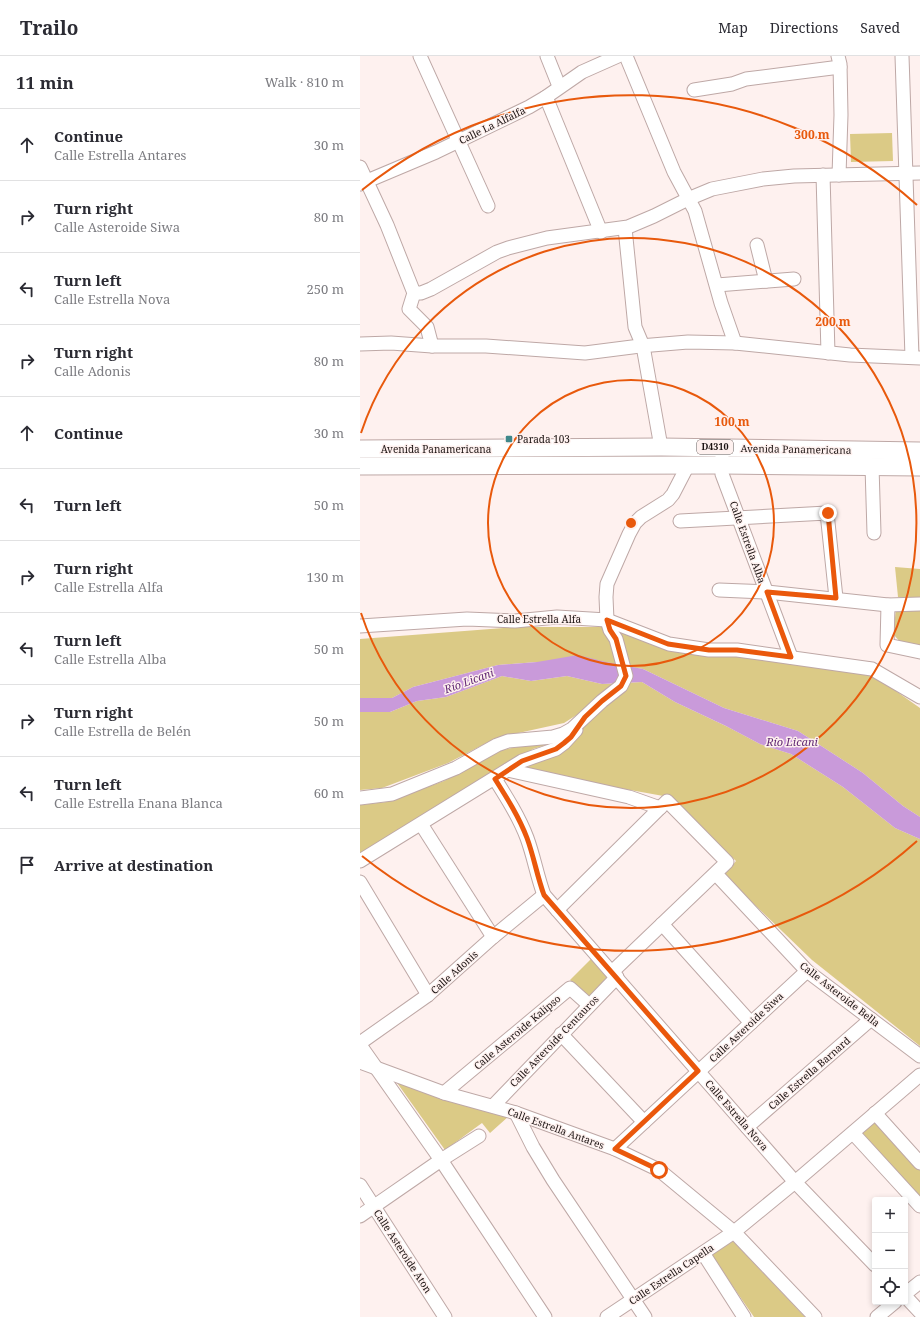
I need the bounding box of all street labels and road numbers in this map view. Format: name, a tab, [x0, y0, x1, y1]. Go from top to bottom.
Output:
street label: Calle La Alfalfa	[456, 103, 528, 147]
road number: D4310	[697, 440, 733, 454]
street label: Avenida Panamericana	[741, 441, 852, 457]
street label: Avenida Panamericana	[381, 442, 492, 456]
street label: Calle Estrella Alba	[727, 499, 770, 585]
street label: Calle Estrella Alfa	[497, 612, 581, 626]
street label: Calle Adonis	[427, 947, 481, 997]
street label: Calle Asteroide Bella	[797, 958, 883, 1030]
street label: Calle Asteroide Siwa	[706, 989, 787, 1065]
street label: Calle Asteroide Kalipso	[471, 991, 564, 1073]
street label: Calle Asteroide Centauros	[506, 992, 602, 1090]
street label: Calle Estrella Barnard	[765, 1033, 853, 1113]
street label: Calle Estrella Nova	[702, 1077, 772, 1154]
street label: Calle Estrella Antares	[506, 1104, 607, 1152]
street label: Calle Asteroide Aton	[371, 1207, 436, 1296]
street label: Calle Estrella Capella	[626, 1240, 717, 1308]

